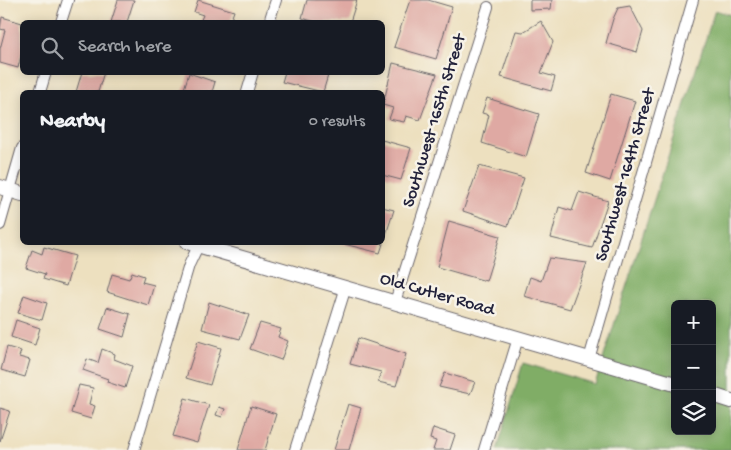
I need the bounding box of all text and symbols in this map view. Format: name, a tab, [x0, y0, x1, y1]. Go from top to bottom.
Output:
search box	[20, 20, 385, 75]
street label: Southwest 165th Street	[399, 30, 472, 210]
icon: search	[38, 34, 66, 62]
text: Search here	[78, 36, 172, 59]
street label: Southwest 164th Street	[591, 85, 661, 264]
text: Nearby	[40, 110, 105, 135]
text: 0 results	[309, 113, 365, 132]
street label: Old Cutler Road	[377, 269, 498, 322]
map controls	[671, 300, 716, 435]
button: +	[671, 300, 716, 345]
button: −	[671, 345, 716, 390]
button: layers	[671, 390, 716, 435]

